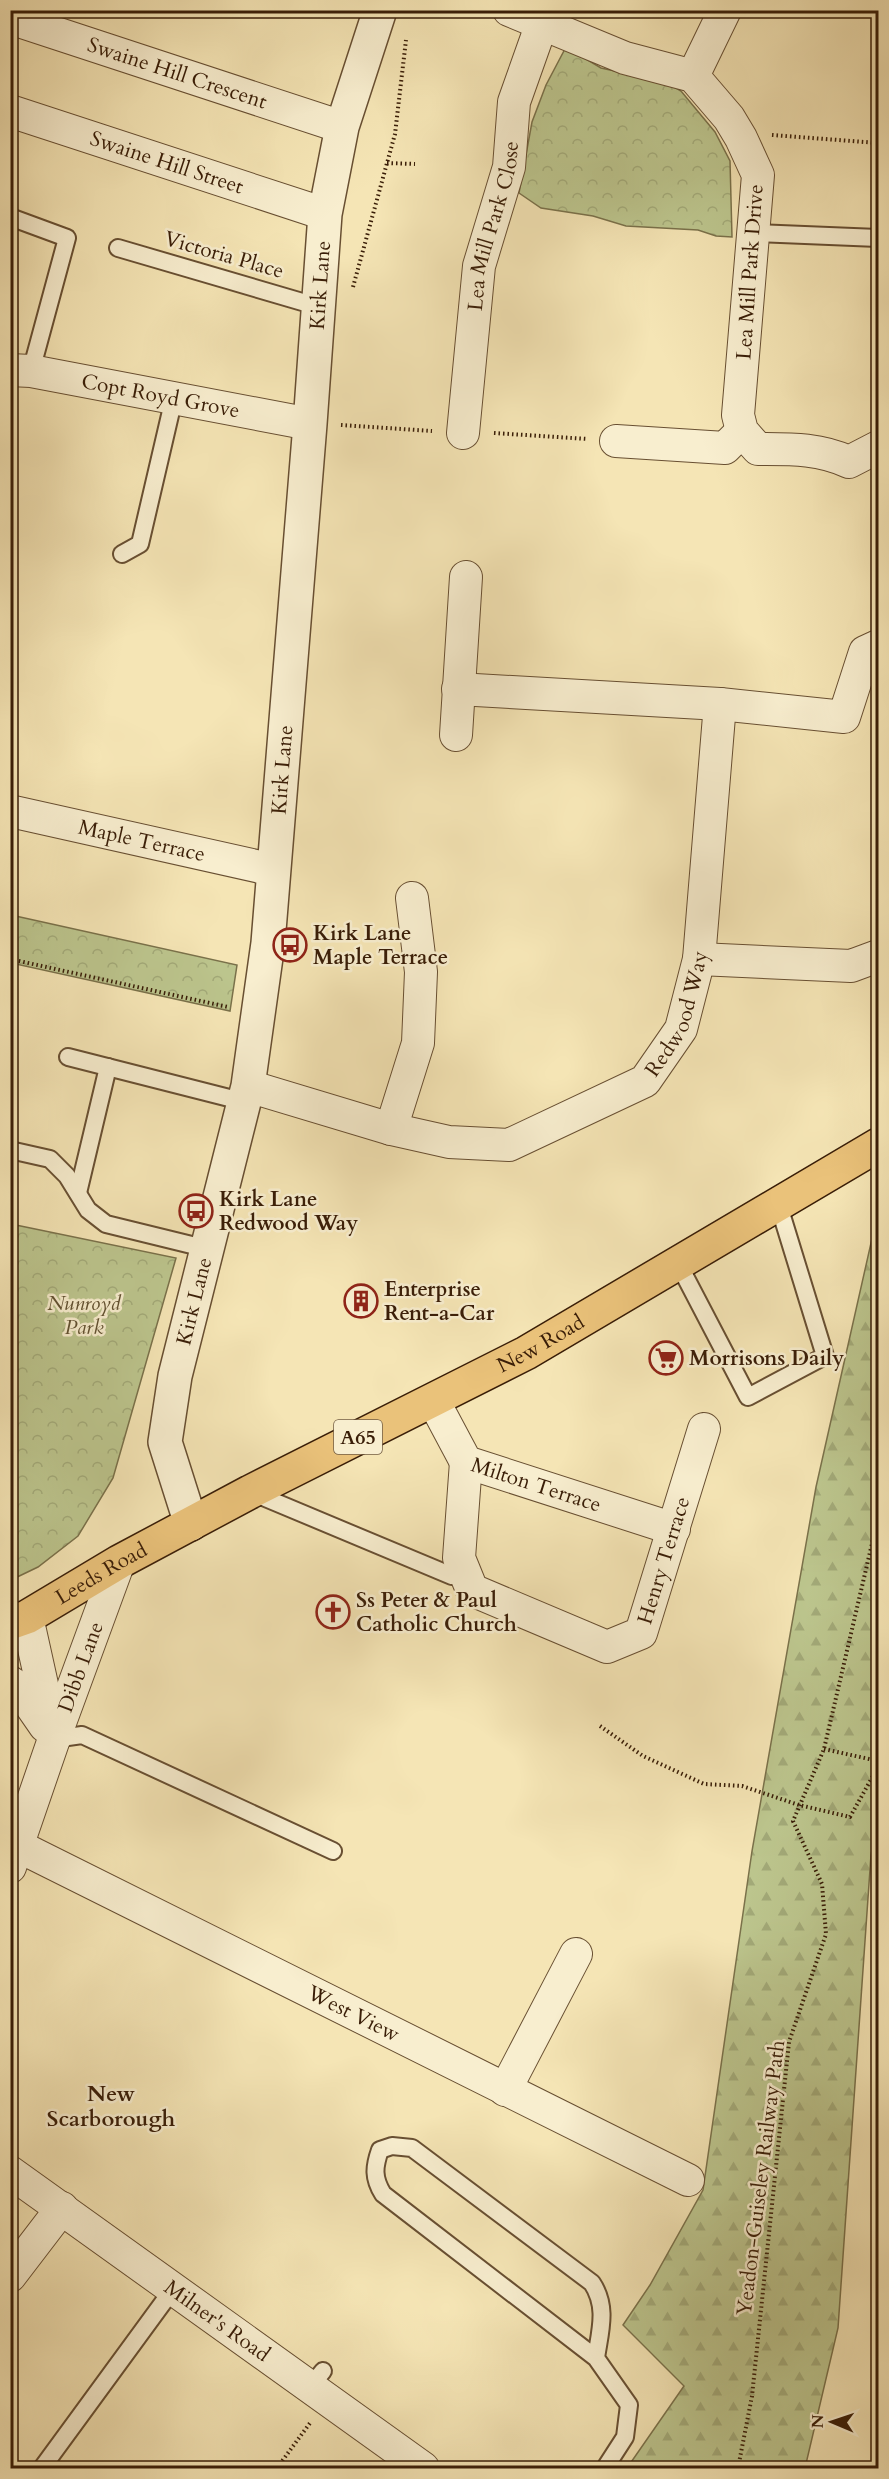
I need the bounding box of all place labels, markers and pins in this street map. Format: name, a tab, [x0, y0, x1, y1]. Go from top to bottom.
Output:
place label: Kirk Lane Maple Terrace	[313, 919, 448, 972]
bus stop icon: Kirk Lane Maple Terrace	[272, 927, 308, 963]
place label: Kirk Lane Redwood Way	[219, 1185, 358, 1238]
bus stop icon: Kirk Lane Redwood Way	[178, 1193, 214, 1229]
place label: Enterprise Rent-a-Car	[384, 1275, 495, 1328]
building icon: Enterprise Rent-a-Car	[343, 1283, 379, 1319]
supermarket icon: Morrisons Daily	[648, 1340, 684, 1376]
place label: Morrisons Daily	[689, 1344, 844, 1373]
place label: Ss Peter & Paul Catholic Church	[356, 1586, 517, 1639]
church icon: Ss Peter & Paul Catholic Church	[315, 1594, 351, 1630]

